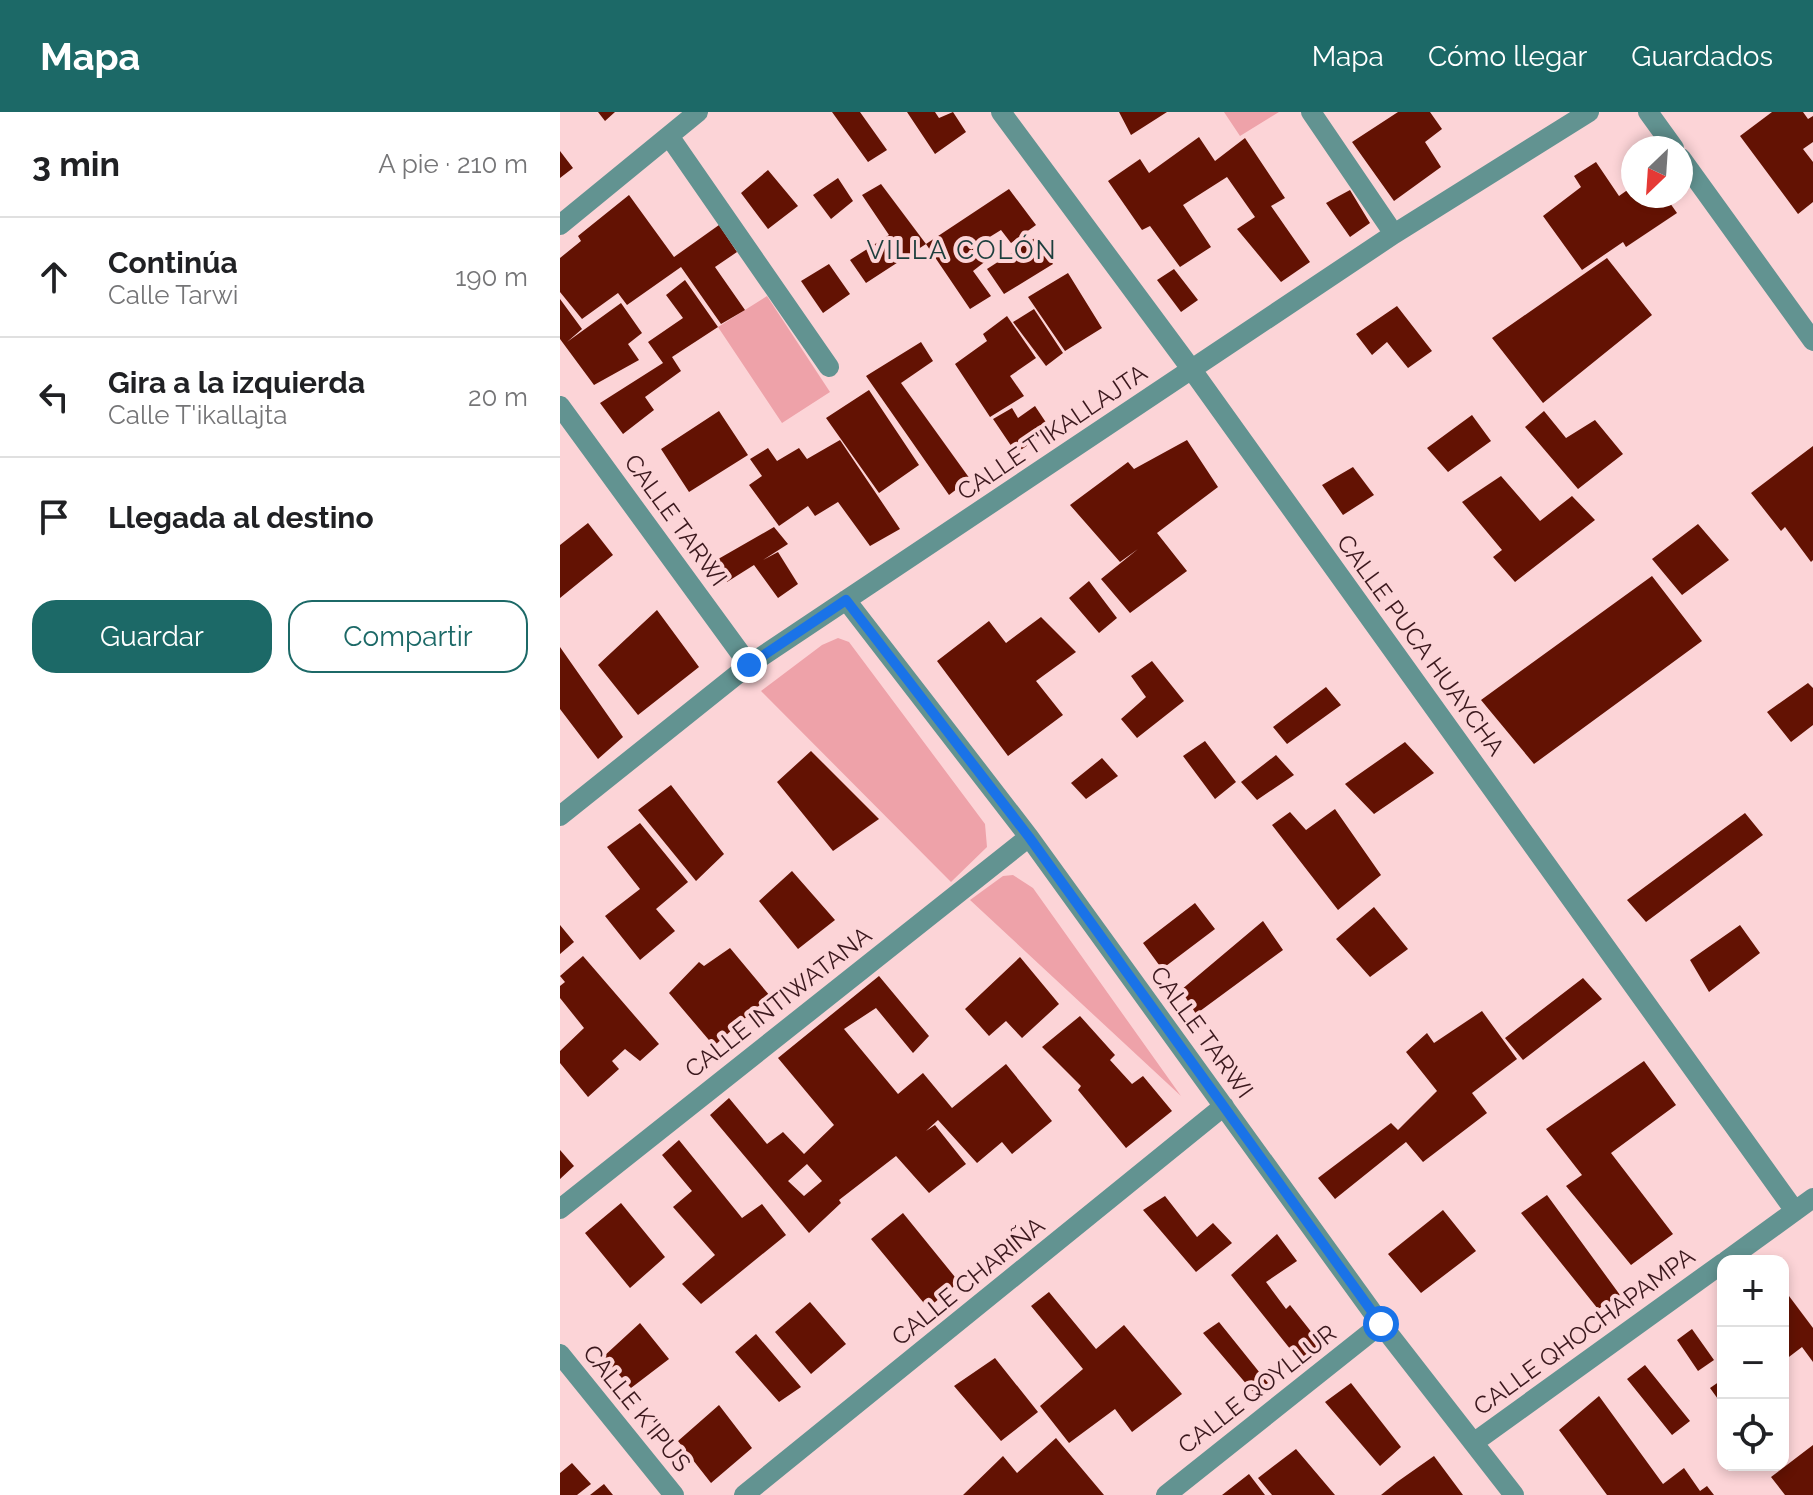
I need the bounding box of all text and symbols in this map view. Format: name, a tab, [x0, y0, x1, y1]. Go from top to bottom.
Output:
text: Mapa	[40, 34, 140, 79]
text: Mapa	[1312, 40, 1384, 73]
text: Cómo llegar	[1428, 40, 1587, 73]
text: Guardados	[1631, 40, 1773, 73]
north arrow	[1621, 136, 1693, 208]
text: 3 min	[32, 144, 120, 184]
text: A pie · 210 m	[378, 149, 528, 179]
district label: VILLA COLÓN	[867, 234, 1058, 265]
text: Continúa	[108, 245, 238, 280]
icon: ahead	[32, 255, 76, 299]
text: 190 m	[455, 262, 528, 292]
text: Calle Tarwi	[108, 280, 239, 310]
street label: CALLE T'IKALLAJTA	[952, 358, 1152, 506]
text: Gira a la izquierda	[108, 365, 365, 400]
icon: left	[32, 375, 76, 419]
text: 20 m	[468, 382, 528, 412]
text: Calle T'ikallajta	[108, 400, 287, 430]
street label: CALLE TARWI	[618, 448, 734, 592]
icon: arrive	[32, 495, 76, 539]
text: Llegada al destino	[108, 500, 374, 535]
street label: CALLE PUCA HUAYCHA	[1331, 529, 1511, 761]
button: Guardar	[32, 600, 272, 673]
button: Compartir	[288, 600, 528, 673]
route end	[731, 647, 767, 683]
street label: CALLE INTIWATANA	[679, 920, 877, 1084]
street label: CALLE TARWI	[1144, 960, 1260, 1104]
street label: CALLE CHARIÑA	[886, 1211, 1050, 1351]
street label: CALLE QHOCHAPAMPA	[1468, 1241, 1700, 1421]
map controls	[1717, 1255, 1789, 1471]
button: +	[1717, 1255, 1789, 1327]
route start	[1363, 1306, 1399, 1342]
street label: CALLE QOYLLUR	[1172, 1318, 1342, 1460]
button: −	[1717, 1327, 1789, 1399]
street label: CALLE K'IPUS	[577, 1339, 697, 1477]
button: locate	[1717, 1399, 1789, 1471]

